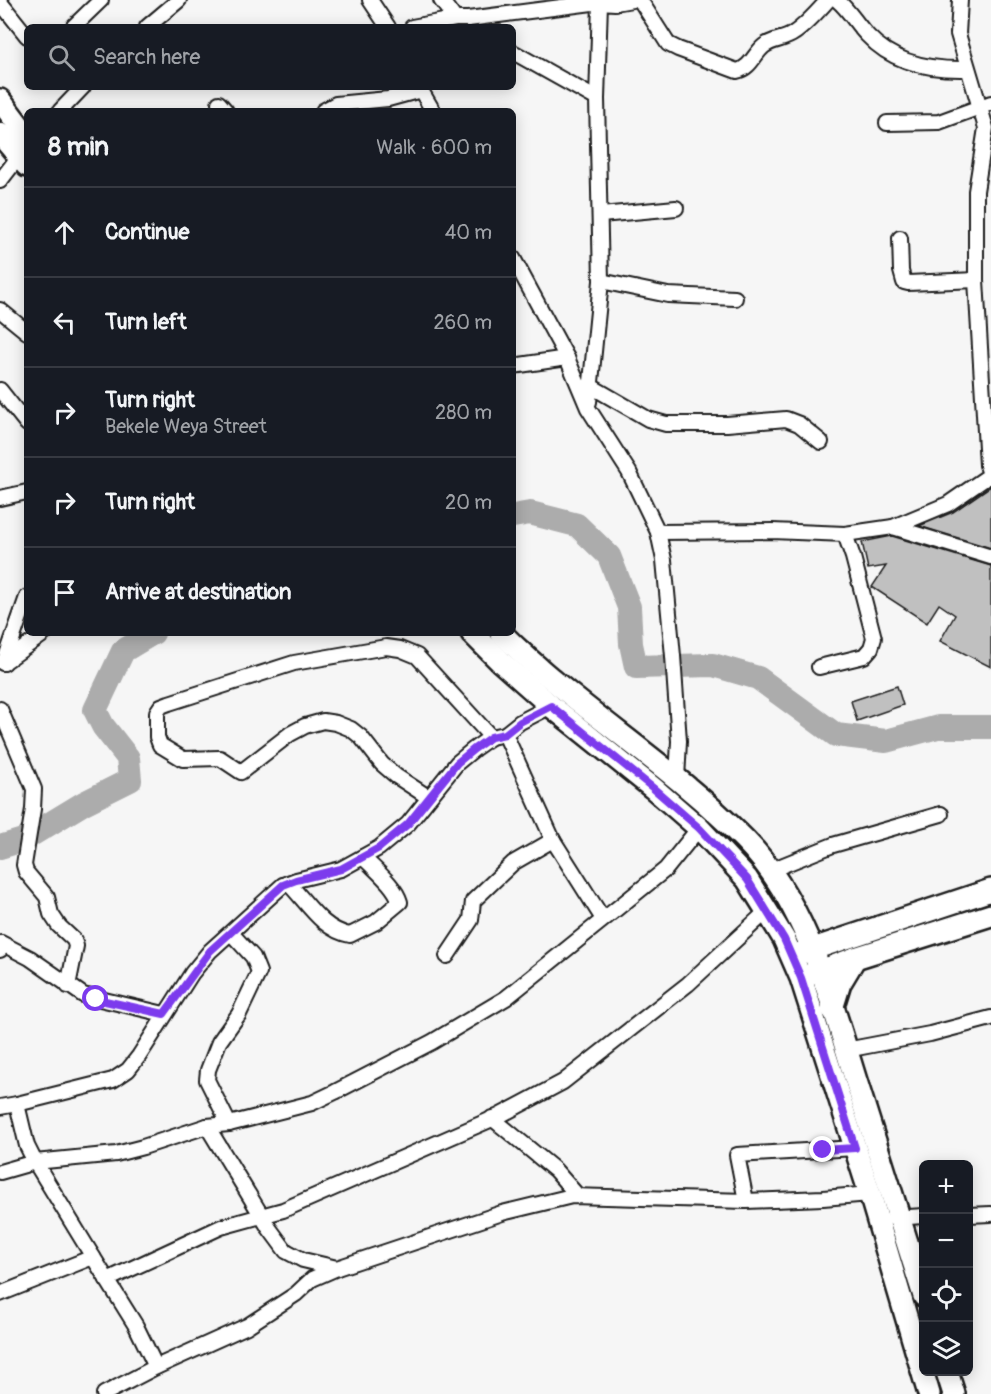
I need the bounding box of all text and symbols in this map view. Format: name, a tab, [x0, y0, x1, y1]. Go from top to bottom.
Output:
search box	[24, 24, 516, 90]
icon: search	[45, 41, 78, 74]
text: Search here	[93, 43, 200, 71]
text: 8 min	[48, 131, 109, 163]
text: Walk · 600 m	[376, 135, 492, 160]
icon: ahead	[48, 216, 81, 249]
text: Continue	[105, 218, 189, 246]
text: 40 m	[445, 220, 492, 245]
icon: left	[48, 306, 81, 339]
text: Turn left	[105, 308, 187, 336]
text: 260 m	[433, 310, 492, 335]
text: Turn right	[105, 386, 195, 414]
icon: right	[48, 396, 81, 429]
text: 280 m	[435, 400, 492, 425]
text: Bekele Weya Street	[105, 414, 267, 439]
icon: right	[48, 486, 81, 519]
text: Turn right	[105, 488, 195, 516]
text: 20 m	[445, 490, 492, 515]
icon: arrive	[48, 576, 81, 609]
text: Arrive at destination	[105, 578, 291, 606]
route start	[82, 985, 108, 1011]
route end	[809, 1136, 835, 1162]
map controls	[919, 1160, 973, 1376]
button: +	[919, 1160, 973, 1214]
button: −	[919, 1214, 973, 1268]
button: locate	[919, 1268, 973, 1322]
button: layers	[919, 1322, 973, 1376]

